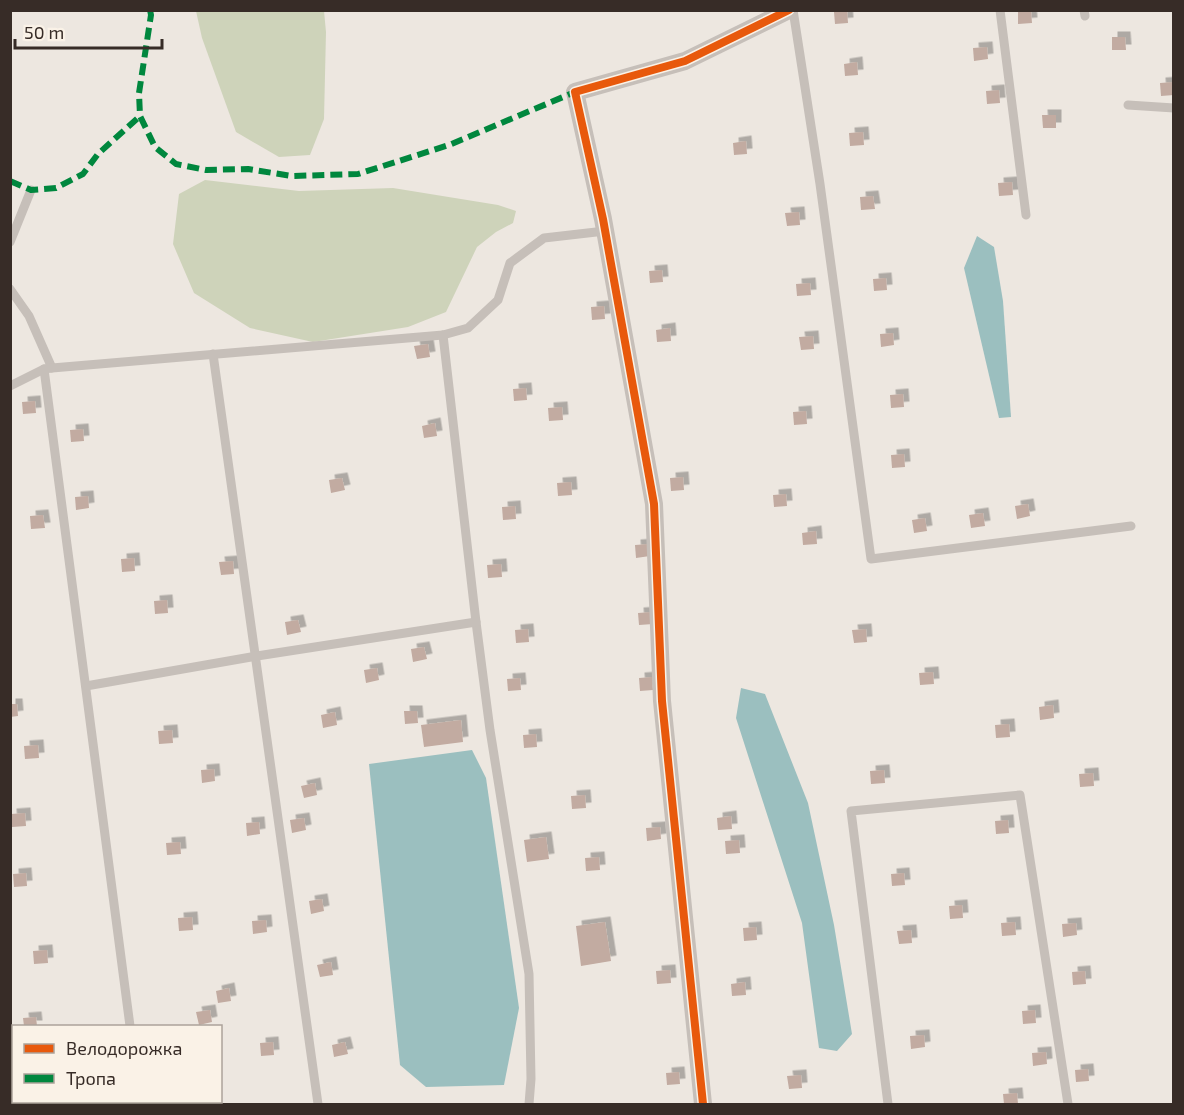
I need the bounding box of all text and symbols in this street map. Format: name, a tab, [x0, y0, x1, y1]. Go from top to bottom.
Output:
scale bar	[15, 12, 162, 50]
text: 50 m	[24, 21, 64, 43]
legend	[12, 1025, 222, 1103]
text: Велодорожка	[66, 1037, 182, 1059]
text: Тропа	[66, 1067, 116, 1089]

